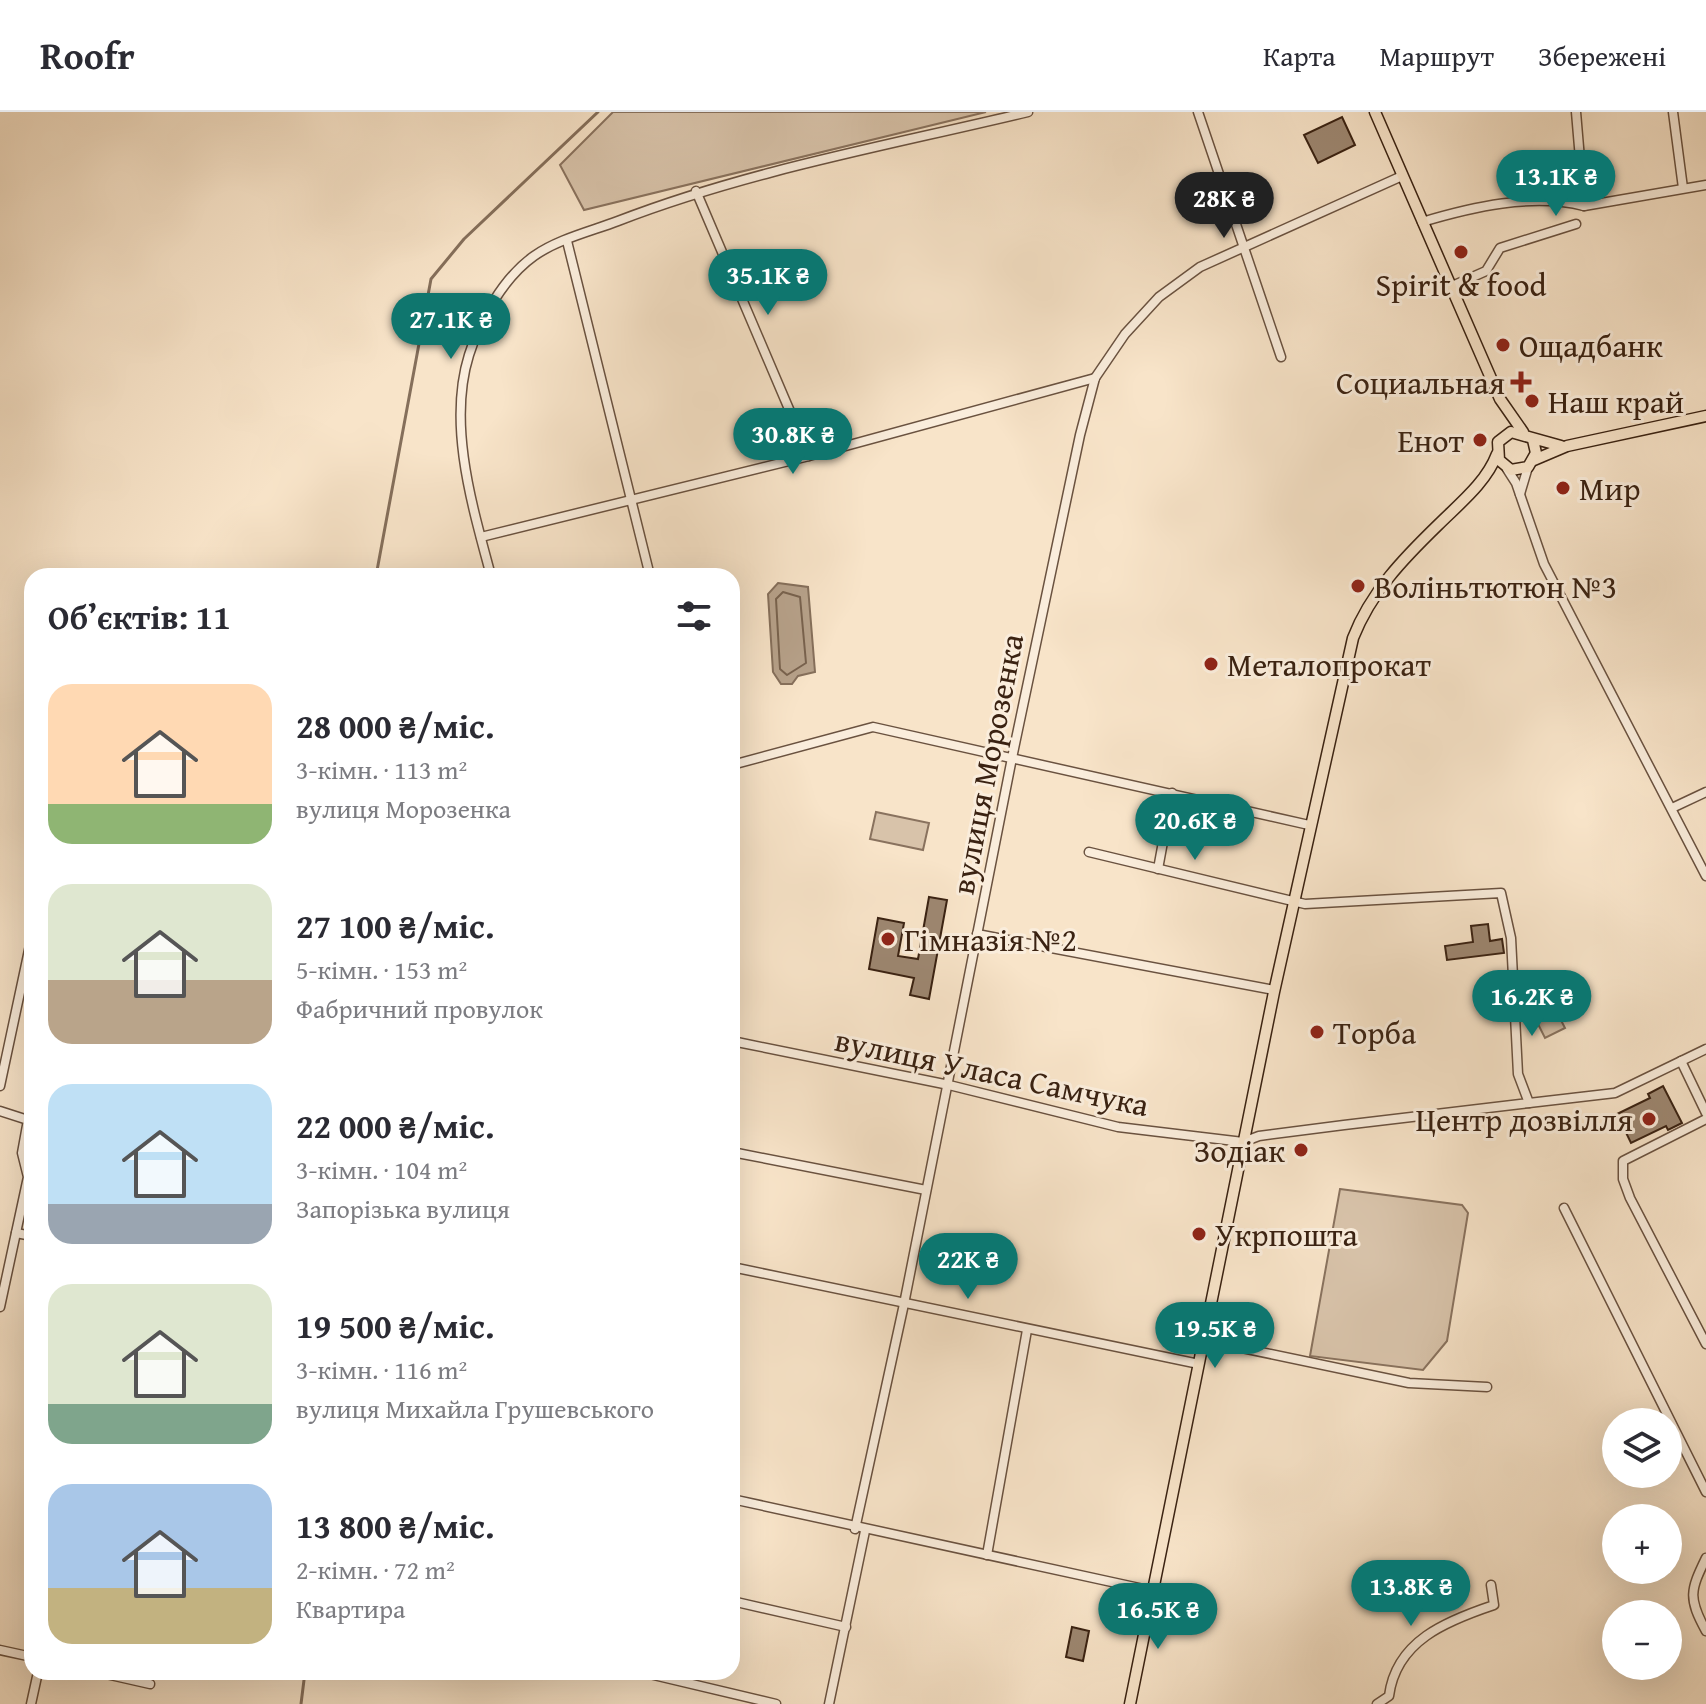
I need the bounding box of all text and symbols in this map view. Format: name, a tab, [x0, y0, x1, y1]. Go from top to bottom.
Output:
text: Roofr	[40, 27, 135, 83]
text: Карта	[1263, 35, 1336, 76]
text: Маршрут	[1380, 35, 1494, 76]
text: Збережені	[1538, 35, 1666, 76]
pin: 13.1K ₴	[1482, 150, 1630, 218]
text: 13.1K ₴	[1514, 156, 1598, 195]
pin: 28K ₴	[1168, 172, 1280, 240]
text: 28K ₴	[1193, 178, 1255, 217]
marker: Spirit & food	[1452, 243, 1470, 261]
pin: 35.1K ₴	[694, 249, 842, 317]
text: 35.1K ₴	[726, 255, 810, 294]
place label: Spirit & food	[1375, 261, 1547, 308]
pin: 27.1K ₴	[377, 293, 525, 361]
text: 27.1K ₴	[409, 299, 493, 338]
place label: Ощадбанк	[1519, 322, 1663, 369]
marker: Ощадбанк	[1494, 336, 1512, 354]
place label: Социальная	[1336, 359, 1505, 406]
marker: Социальная	[1512, 373, 1530, 391]
place label: Наш край	[1548, 378, 1684, 425]
marker: Наш край	[1523, 392, 1541, 410]
pin: 30.8K ₴	[719, 408, 867, 476]
text: 30.8K ₴	[751, 414, 835, 453]
place label: Енот	[1397, 417, 1465, 464]
marker: Енот	[1471, 431, 1489, 449]
place label: Мир	[1579, 465, 1640, 512]
marker: Мир	[1554, 479, 1572, 497]
place label: Воліньтютюн №3	[1374, 563, 1617, 610]
marker: Воліньтютюн №3	[1349, 577, 1367, 595]
text: Об’єктів: 11	[48, 592, 231, 641]
icon: filters	[672, 594, 716, 638]
street label: вулиця Морозенка	[939, 629, 1035, 898]
place label: Металопрокат	[1227, 641, 1431, 688]
marker: Металопрокат	[1202, 655, 1220, 673]
text: 28 000 ₴/міс.	[296, 701, 494, 750]
icon: home	[112, 716, 208, 812]
text: 3-кімн. · 113 m²	[296, 750, 467, 789]
text: вулиця Морозенка	[296, 789, 511, 828]
pin: 20.6K ₴	[1121, 794, 1269, 862]
text: 20.6K ₴	[1153, 800, 1237, 839]
text: 27 100 ₴/міс.	[296, 901, 494, 950]
icon: home	[112, 916, 208, 1012]
place label: Гімназія №2	[904, 916, 1077, 963]
marker: Гімназія №2	[879, 930, 897, 948]
text: 5-кімн. · 153 m²	[296, 950, 467, 989]
pin: 16.2K ₴	[1458, 970, 1606, 1038]
text: 16.2K ₴	[1490, 976, 1574, 1015]
text: Фабричний провулок	[296, 989, 543, 1028]
place label: Торба	[1333, 1009, 1417, 1056]
street label: вулиця Уласа Самчука	[831, 1016, 1154, 1128]
marker: Торба	[1308, 1023, 1326, 1041]
place label: Центр дозвілля	[1415, 1096, 1633, 1143]
text: 22 000 ₴/міс.	[296, 1101, 494, 1150]
marker: Центр дозвілля	[1640, 1110, 1658, 1128]
icon: home	[112, 1116, 208, 1212]
place label: Зодіак	[1194, 1127, 1285, 1174]
marker: Зодіак	[1292, 1141, 1310, 1159]
text: 3-кімн. · 104 m²	[296, 1150, 467, 1189]
text: Запорізька вулиця	[296, 1189, 510, 1228]
place label: Укрпошта	[1215, 1211, 1359, 1258]
marker: Укрпошта	[1190, 1225, 1208, 1243]
pin: 22K ₴	[912, 1233, 1024, 1301]
text: 22K ₴	[937, 1239, 999, 1278]
text: 19 500 ₴/міс.	[296, 1301, 494, 1350]
pin: 19.5K ₴	[1141, 1302, 1289, 1370]
text: 19.5K ₴	[1173, 1308, 1257, 1347]
icon: home	[112, 1316, 208, 1412]
text: 3-кімн. · 116 m²	[296, 1350, 467, 1389]
text: вулиця Михайла Грушевського	[296, 1389, 654, 1428]
map controls	[1602, 1408, 1682, 1680]
button: layers	[1602, 1408, 1682, 1488]
text: 13 800 ₴/міс.	[296, 1501, 494, 1550]
button: +	[1602, 1504, 1682, 1584]
icon: home	[112, 1516, 208, 1612]
text: 2-кімн. · 72 m²	[296, 1550, 455, 1589]
pin: 13.8K ₴	[1337, 1560, 1485, 1628]
text: 13.8K ₴	[1369, 1566, 1453, 1605]
pin: 16.5K ₴	[1084, 1583, 1232, 1651]
text: Квартира	[296, 1589, 405, 1628]
text: 16.5K ₴	[1116, 1589, 1200, 1628]
button: −	[1602, 1600, 1682, 1680]

